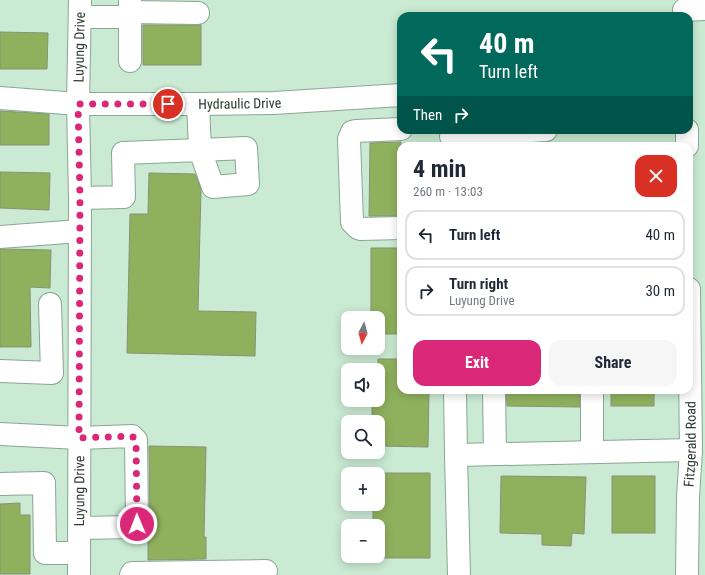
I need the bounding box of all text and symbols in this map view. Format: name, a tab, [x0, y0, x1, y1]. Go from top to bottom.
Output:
street label: Luyung Drive	[70, 11, 88, 82]
text: 40 m	[479, 27, 535, 60]
icon: left	[413, 28, 465, 80]
text: Turn left	[479, 61, 538, 82]
pin	[151, 87, 185, 121]
icon: arrive	[157, 93, 179, 115]
street label: Hydraulic Drive	[198, 95, 282, 112]
icon: right	[450, 104, 472, 126]
text: Then	[413, 106, 442, 124]
text: 4 min	[413, 155, 466, 183]
button: close	[635, 155, 677, 197]
text: 260 m · 13:03	[413, 184, 483, 199]
icon: left	[415, 224, 437, 246]
text: Turn left	[449, 226, 500, 244]
text: 40 m	[645, 226, 675, 244]
text: Turn right	[449, 275, 508, 293]
icon: right	[415, 280, 437, 302]
text: 30 m	[645, 282, 675, 300]
text: Luyung Drive	[449, 293, 515, 308]
north arrow	[341, 311, 385, 355]
map controls	[341, 311, 385, 563]
button: Exit	[413, 340, 541, 386]
button: Share	[549, 340, 677, 386]
button: sound	[341, 363, 385, 407]
street label: Fitzgerald Road	[681, 401, 699, 487]
button: search	[341, 415, 385, 459]
street label: Luyung Drive	[71, 455, 87, 526]
button: +	[341, 467, 385, 511]
position arrow	[116, 503, 158, 545]
button: −	[341, 519, 385, 563]

